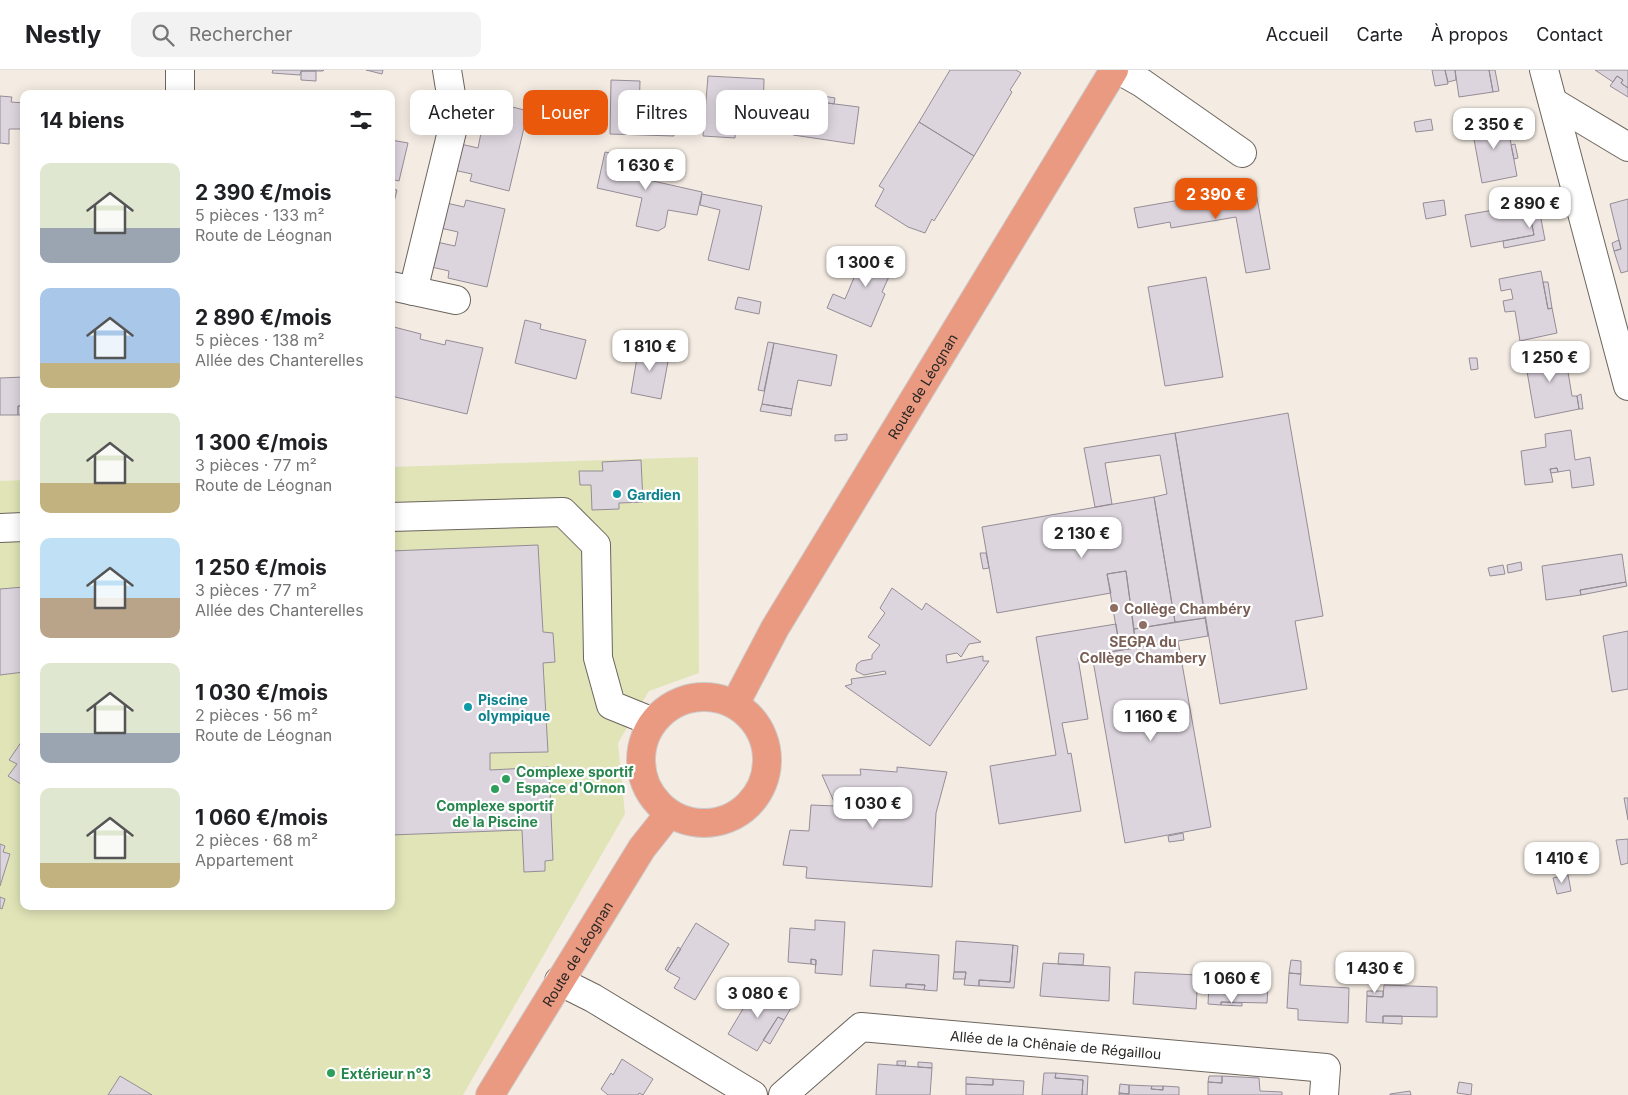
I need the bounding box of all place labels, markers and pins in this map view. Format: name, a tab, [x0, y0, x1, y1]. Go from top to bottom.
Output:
pin: 2 350 €	[1448, 108, 1540, 150]
pin: 1 630 €	[600, 148, 692, 191]
pin: 2 390 €	[1170, 178, 1262, 220]
pin: 2 890 €	[1484, 186, 1576, 229]
pin: 1 300 €	[820, 246, 912, 288]
pin: 1 810 €	[604, 330, 696, 372]
pin: 1 250 €	[1504, 340, 1596, 383]
place label: Gardien	[627, 486, 681, 503]
marker: Gardien	[611, 488, 623, 500]
pin: 2 130 €	[1036, 516, 1128, 559]
place label: Collège Chambéry	[1124, 600, 1251, 617]
marker: Collège Chambéry	[1108, 602, 1120, 614]
marker: SEGPA du Collège Chambery	[1137, 619, 1149, 631]
place label: SEGPA du Collège Chambery	[1080, 633, 1207, 666]
place label: Piscine olympique	[478, 691, 550, 724]
pin: 1 160 €	[1105, 700, 1197, 742]
marker: Piscine olympique	[462, 701, 474, 713]
place label: Complexe sportif Espace d'Ornon	[516, 763, 634, 796]
marker: Complexe sportif Espace d'Ornon	[500, 773, 512, 785]
marker: Complexe sportif de la Piscine	[489, 783, 501, 795]
pin: 1 030 €	[827, 786, 919, 829]
place label: Complexe sportif de la Piscine	[436, 797, 554, 830]
pin: 1 410 €	[1516, 842, 1608, 884]
pin: 1 430 €	[1329, 952, 1421, 994]
pin: 1 060 €	[1186, 962, 1278, 1004]
pin: 3 080 €	[712, 976, 804, 1019]
place label: Extérieur n°3	[341, 1065, 431, 1082]
marker: Extérieur n°3	[325, 1067, 337, 1079]

